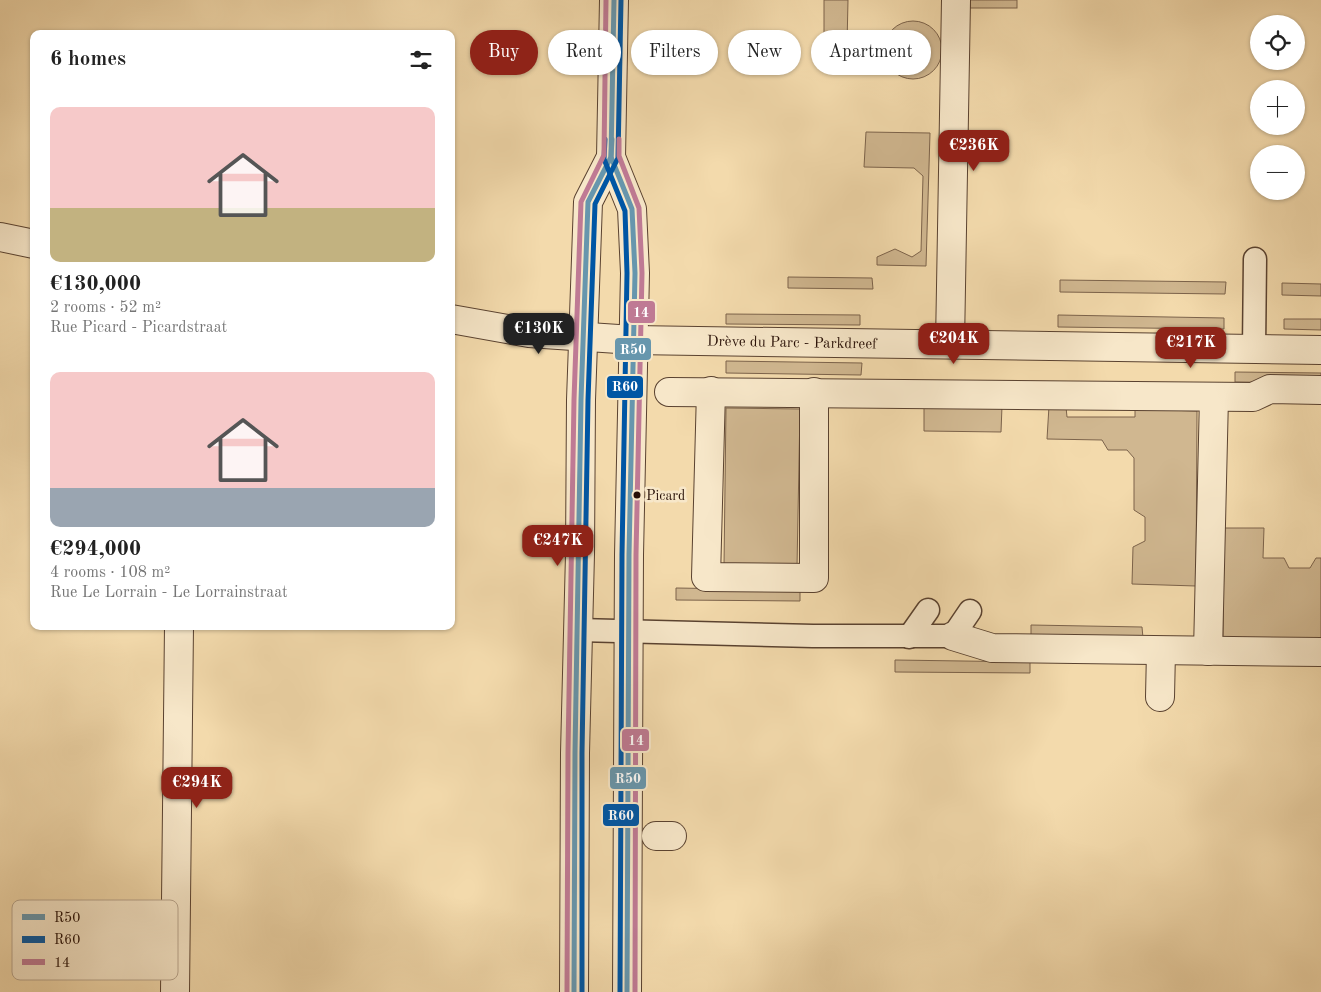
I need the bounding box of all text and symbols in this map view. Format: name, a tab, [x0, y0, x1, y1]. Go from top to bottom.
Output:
map controls	[1250, 15, 1305, 200]
button: locate	[1250, 15, 1305, 70]
chip: Buy	[470, 30, 538, 75]
chip: Rent	[548, 30, 621, 75]
chip: Filters	[631, 30, 718, 75]
chip: New	[728, 30, 801, 75]
chip: Apartment	[811, 30, 931, 75]
icon: filters	[407, 46, 435, 74]
text: 6 homes	[50, 49, 126, 70]
button: +	[1250, 80, 1305, 135]
pin: €236K	[939, 130, 1009, 172]
text: €236K	[949, 138, 999, 154]
icon: home	[198, 140, 288, 230]
button: −	[1250, 145, 1305, 200]
text: €130,000	[50, 274, 141, 295]
text: 2 rooms · 52 m²	[50, 300, 161, 316]
line badge: 14	[627, 300, 656, 324]
text: 14	[633, 306, 649, 320]
pin: €130K	[504, 312, 574, 355]
text: Rue Picard - Picardstraat	[50, 320, 227, 336]
text: €130K	[514, 321, 564, 337]
pin: €204K	[919, 322, 989, 365]
pin: €217K	[1156, 326, 1226, 369]
text: €204K	[929, 331, 979, 347]
street label: Drève du Parc - Parkdreef	[707, 335, 878, 353]
text: €217K	[1166, 335, 1216, 351]
line badge: R50	[614, 337, 652, 361]
text: R50	[620, 343, 646, 357]
line badge: R60	[606, 375, 644, 399]
text: R60	[612, 380, 638, 394]
icon: home	[198, 405, 288, 495]
place label: Picard	[646, 489, 685, 503]
marker: Picard	[632, 490, 642, 500]
pin: €247K	[523, 524, 593, 567]
text: €247K	[533, 533, 583, 549]
text: €294,000	[50, 539, 141, 560]
text: 4 rooms · 108 m²	[50, 565, 170, 581]
text: Rue Le Lorrain - Le Lorrainstraat	[50, 585, 288, 601]
line badge: 14	[621, 728, 650, 752]
text: 14	[628, 734, 644, 748]
pin: €294K	[162, 766, 232, 809]
line badge: R50	[609, 766, 647, 790]
text: R50	[615, 772, 641, 786]
text: €294K	[172, 775, 222, 791]
line badge: R60	[602, 803, 640, 827]
text: R60	[608, 809, 634, 823]
legend	[12, 900, 178, 980]
text: R50	[54, 911, 80, 925]
text: R60	[54, 933, 80, 947]
text: 14	[54, 956, 70, 970]

